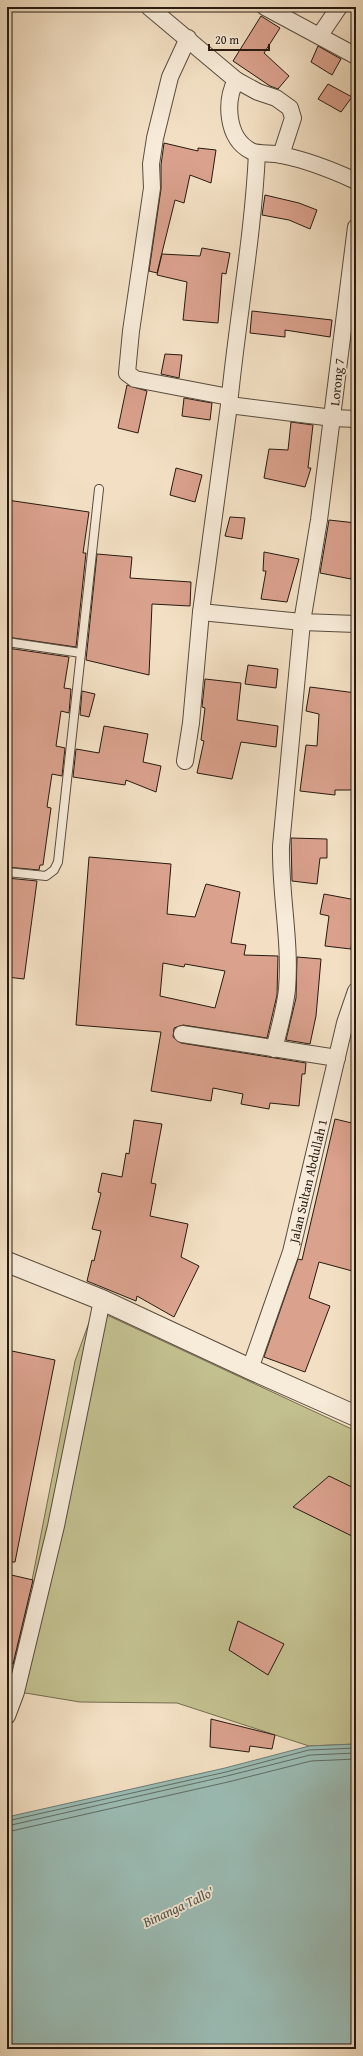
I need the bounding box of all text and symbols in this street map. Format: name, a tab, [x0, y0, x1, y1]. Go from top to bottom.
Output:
scale bar	[209, 26, 269, 52]
text: 20 m	[215, 31, 239, 48]
street label: Lorong 7	[325, 357, 349, 407]
street label: Jalan Sultan Abdullah 1	[284, 1117, 332, 1247]
water label: Binanga Tallo'	[138, 1881, 218, 1933]

